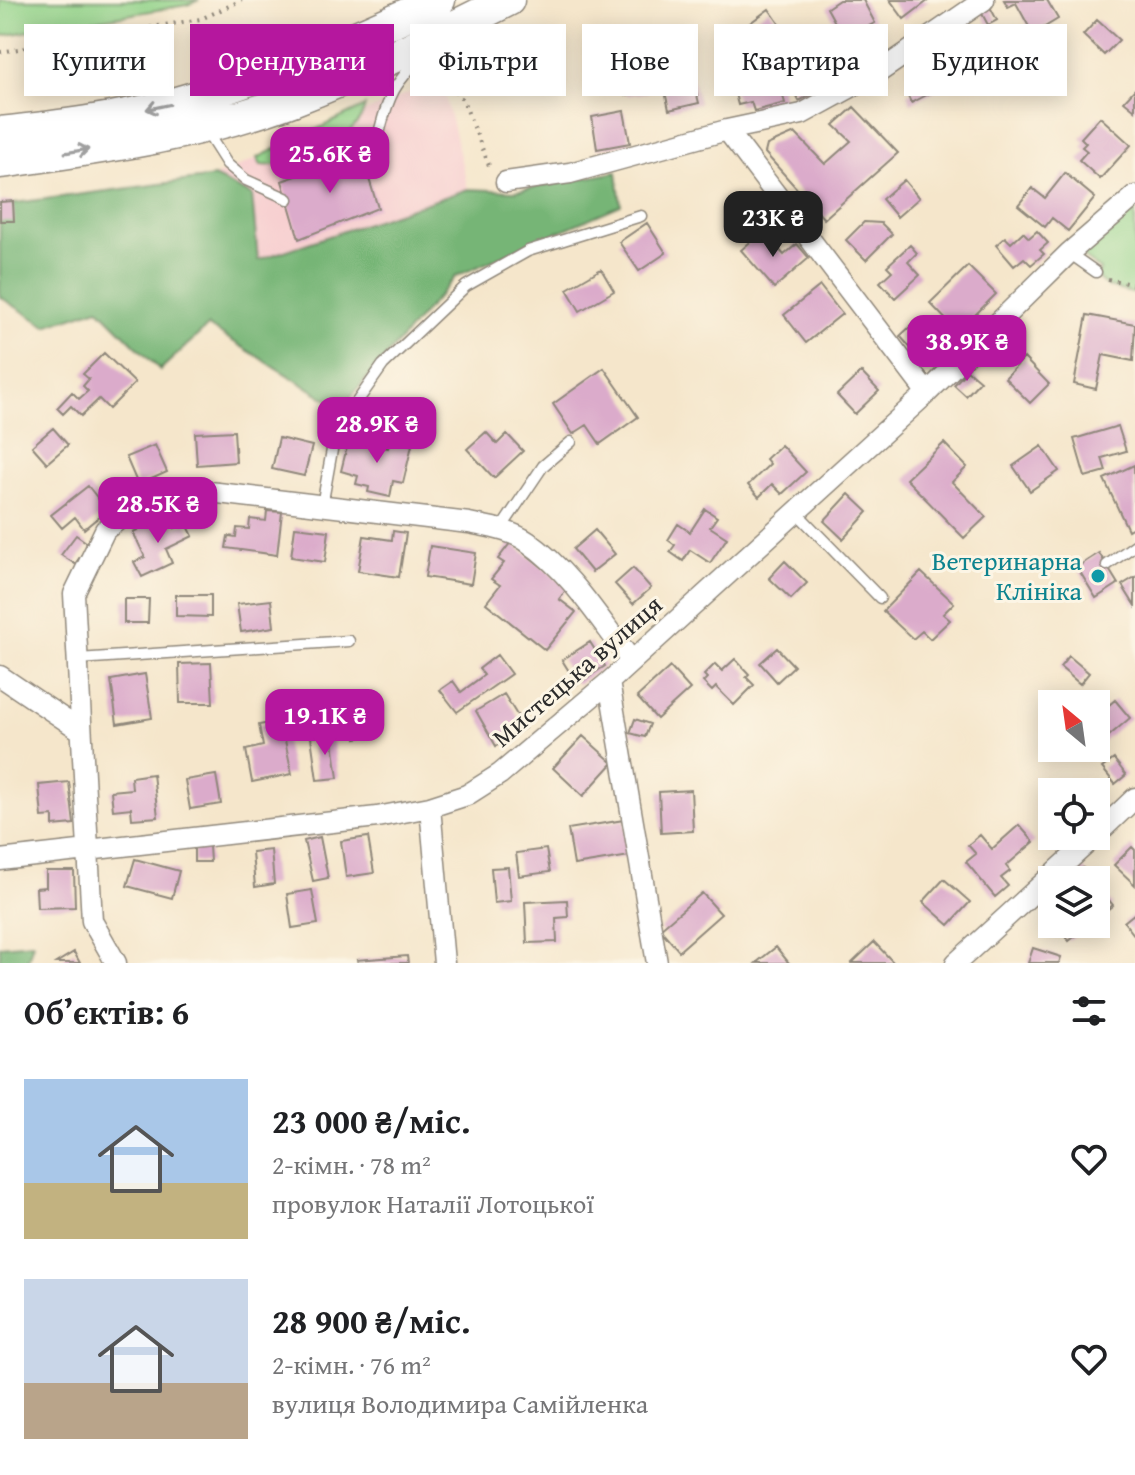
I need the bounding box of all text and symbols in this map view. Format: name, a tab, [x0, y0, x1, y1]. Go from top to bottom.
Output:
chip: Купити	[24, 24, 174, 96]
chip: Орендувати	[190, 24, 394, 96]
chip: Фільтри	[410, 24, 566, 96]
chip: Нове	[582, 24, 698, 96]
chip: Квартира	[714, 24, 888, 96]
chip: Будинок	[904, 24, 1067, 96]
one-way arrow	[145, 100, 171, 115]
pin: 25.6K ₴	[256, 127, 404, 195]
text: 25.6K ₴	[288, 133, 372, 172]
one-way arrow	[64, 143, 89, 158]
pin: 23K ₴	[717, 191, 829, 259]
text: 23K ₴	[742, 197, 804, 236]
pin: 38.9K ₴	[893, 315, 1041, 383]
text: 38.9K ₴	[925, 321, 1009, 360]
pin: 28.9K ₴	[303, 397, 451, 465]
text: 28.9K ₴	[335, 403, 419, 442]
pin: 28.5K ₴	[84, 477, 232, 545]
text: 28.5K ₴	[116, 483, 200, 522]
place label: Ветеринарна Клініка	[932, 541, 1083, 610]
marker: Ветеринарна Клініка	[1089, 567, 1107, 585]
street label: Мистецька вулиця	[483, 586, 670, 756]
pin: 19.1K ₴	[251, 689, 399, 757]
north arrow	[1038, 690, 1110, 762]
map controls	[1038, 690, 1110, 938]
text: 19.1K ₴	[283, 695, 367, 734]
button: locate	[1038, 778, 1110, 850]
button: layers	[1038, 866, 1110, 938]
text: Об’єктів: 6	[24, 987, 189, 1036]
icon: filters	[1067, 989, 1111, 1033]
text: 23 000 ₴/міс.	[272, 1096, 470, 1145]
icon: home	[88, 1111, 184, 1207]
icon: heart	[1067, 1137, 1111, 1181]
text: 2-кімн. · 78 m²	[272, 1145, 431, 1184]
text: провулок Наталії Лотоцької	[272, 1184, 594, 1223]
text: 28 900 ₴/міс.	[272, 1296, 470, 1345]
icon: home	[88, 1311, 184, 1407]
icon: heart	[1067, 1337, 1111, 1381]
text: 2-кімн. · 76 m²	[272, 1345, 431, 1384]
text: вулиця Володимира Самійленка	[272, 1384, 648, 1423]

